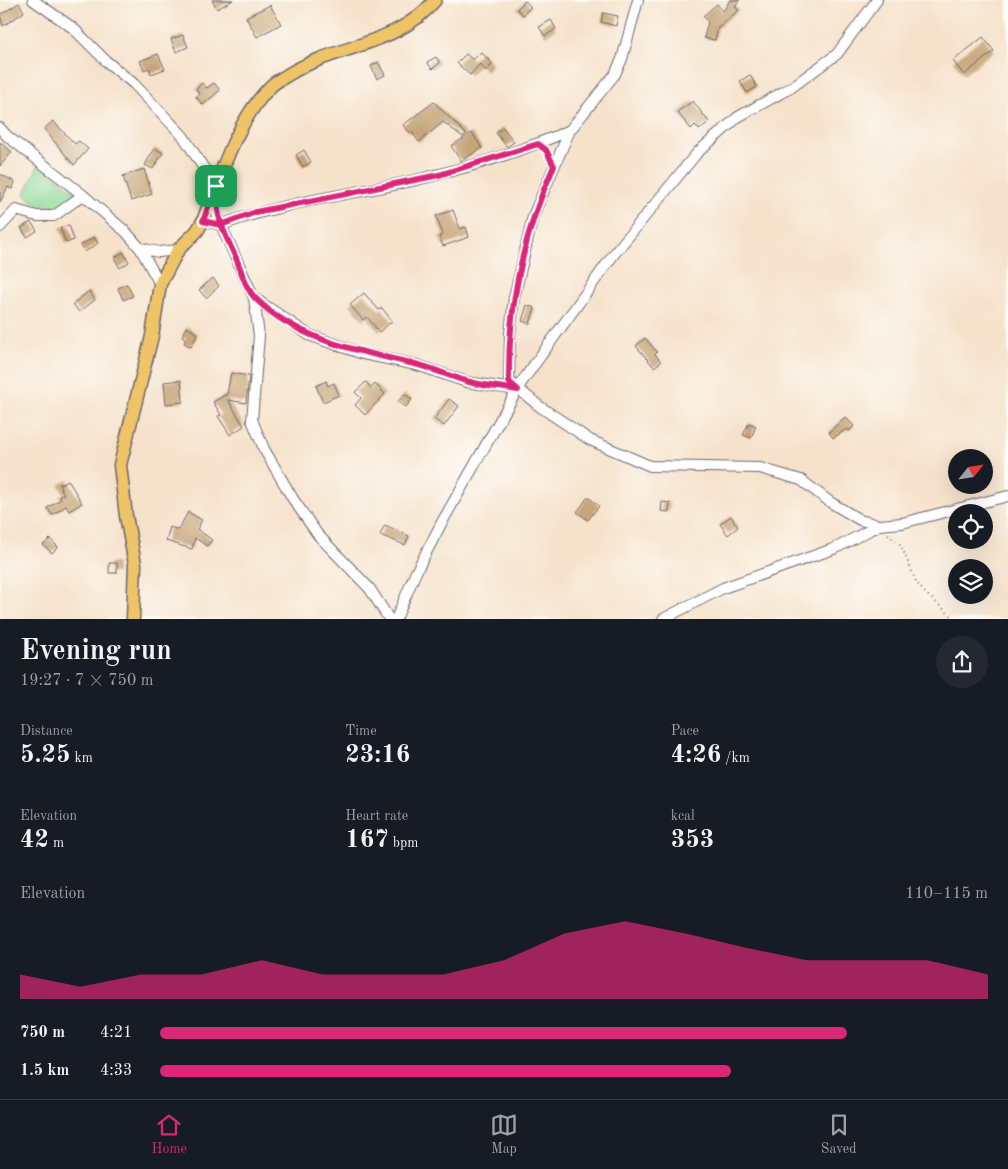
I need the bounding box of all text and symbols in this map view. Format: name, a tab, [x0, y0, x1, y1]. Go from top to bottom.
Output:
pin	[195, 165, 237, 207]
icon: arrive	[202, 172, 230, 200]
north arrow	[948, 449, 992, 494]
map controls	[948, 449, 993, 604]
button: locate	[948, 504, 993, 549]
button: layers	[948, 559, 993, 604]
button: share	[936, 636, 988, 688]
text: Evening run	[20, 638, 172, 666]
text: 19:27 · 7 × 750 m	[20, 673, 153, 689]
text: Distance	[20, 724, 73, 738]
text: Time	[345, 724, 377, 738]
text: Pace	[671, 724, 699, 738]
text: 5.25	[20, 743, 71, 768]
text: 23:16	[345, 743, 410, 768]
text: 4:26	[671, 743, 721, 768]
text: km	[71, 751, 93, 765]
text: /km	[721, 751, 750, 765]
text: Elevation	[20, 809, 77, 823]
text: Heart rate	[345, 809, 408, 823]
text: kcal	[671, 809, 695, 823]
text: 42	[20, 828, 49, 853]
text: 167	[345, 828, 389, 853]
text: 353	[671, 828, 714, 853]
text: m	[49, 836, 64, 850]
text: bpm	[389, 836, 418, 850]
text: Elevation	[20, 886, 85, 902]
text: 110–115 m	[905, 886, 988, 902]
text: 750 m	[20, 1025, 65, 1041]
text: 4:21	[100, 1025, 132, 1041]
text: 1.5 km	[20, 1063, 69, 1079]
text: 4:33	[100, 1063, 132, 1079]
tab: Home	[151, 1111, 187, 1158]
tab: Map	[490, 1111, 518, 1158]
tab: Saved	[821, 1111, 857, 1158]

